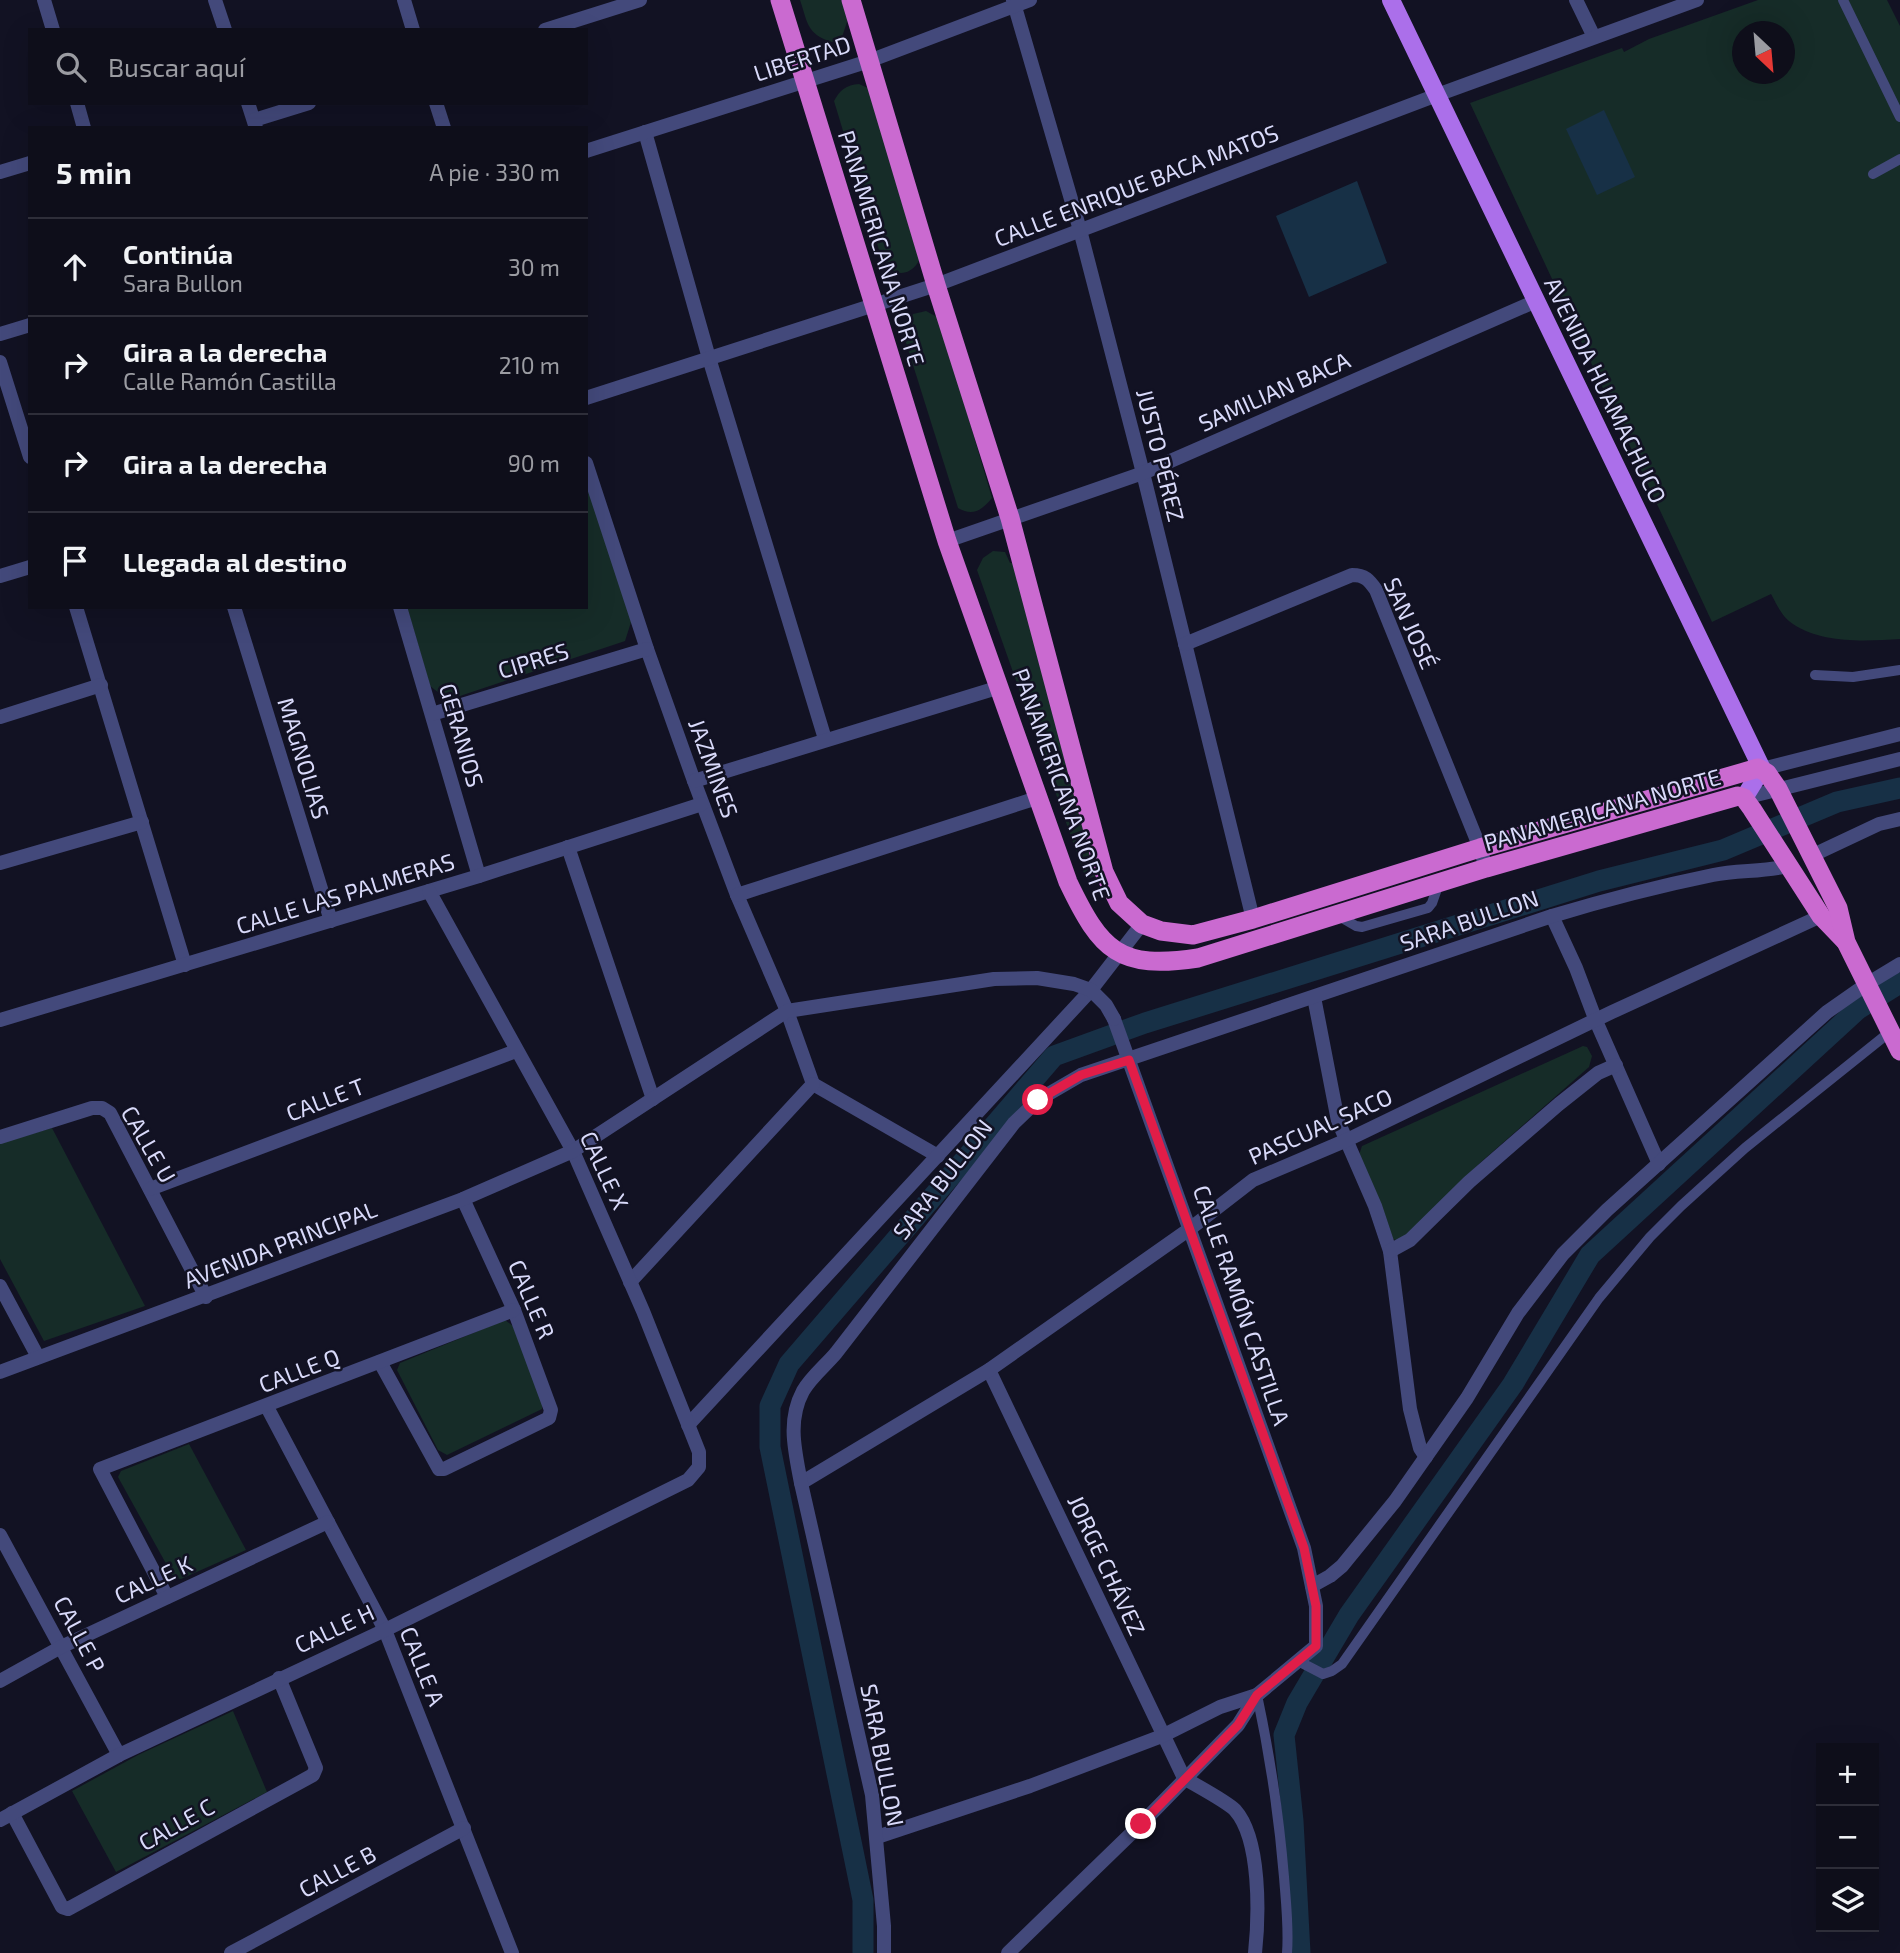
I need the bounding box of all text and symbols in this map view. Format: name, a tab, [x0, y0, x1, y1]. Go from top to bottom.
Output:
north arrow	[1732, 21, 1795, 84]
search box	[28, 28, 588, 105]
street label: LIBERTAD	[750, 29, 854, 87]
icon: search	[52, 48, 90, 86]
text: Buscar aquí	[108, 51, 245, 82]
street label: CALLE ENRIQUE BACA MATOS	[990, 118, 1282, 252]
street label: PANAMERICANA NORTE	[833, 127, 931, 369]
text: 5 min	[56, 154, 132, 190]
text: A pie · 330 m	[429, 158, 560, 186]
text: Continúa	[123, 238, 233, 269]
icon: ahead	[56, 248, 94, 286]
text: 30 m	[508, 253, 560, 281]
text: Sara Bullon	[123, 269, 243, 297]
street label: AVENIDA HUAMACHUCO	[1539, 272, 1673, 508]
text: Gira a la derecha	[123, 336, 327, 367]
street label: SAMILIAN BACA	[1194, 345, 1355, 437]
icon: right	[56, 346, 94, 384]
text: 210 m	[499, 351, 560, 379]
text: Calle Ramón Castilla	[123, 367, 337, 395]
street label: JUSTO PÉREZ	[1131, 386, 1191, 524]
icon: right	[56, 444, 94, 482]
text: Gira a la derecha	[123, 448, 327, 479]
text: 90 m	[508, 449, 560, 477]
icon: arrive	[56, 542, 94, 580]
text: Llegada al destino	[123, 546, 347, 577]
street label: SAN JOSÉ	[1378, 573, 1444, 673]
street label: CIPRES	[494, 636, 572, 684]
street label: PANAMERICANA NORTE	[1007, 664, 1117, 904]
street label: GERANIOS	[434, 680, 490, 790]
street label: MAGNOLIAS	[272, 694, 336, 822]
street label: JAZMINES	[683, 715, 745, 821]
street label: PANAMERICANA NORTE	[1480, 762, 1724, 856]
street label: CALLE LAS PALMERAS	[233, 846, 457, 940]
street label: SARA BULLON	[1396, 883, 1542, 957]
street label: CALLE T	[282, 1071, 368, 1127]
street label: PASCUAL SACO	[1244, 1082, 1396, 1170]
route start	[1022, 1084, 1053, 1115]
street label: CALLE U	[116, 1100, 182, 1188]
street label: SARA BULLON	[886, 1113, 998, 1245]
street label: CALLE X	[575, 1126, 635, 1214]
street label: CALLE RAMÓN CASTILLA	[1188, 1181, 1297, 1429]
street label: AVENIDA PRINCIPAL	[179, 1194, 381, 1294]
street label: CALLE R	[503, 1255, 561, 1343]
street label: CALLE Q	[255, 1342, 343, 1398]
street label: JORGE CHÁVEZ	[1062, 1490, 1152, 1640]
street label: CALLE K	[110, 1549, 197, 1609]
street label: CALLE P	[48, 1591, 112, 1677]
street label: CALLE H	[290, 1597, 378, 1659]
street label: CALLE A	[395, 1622, 452, 1710]
street label: SARA BULLON	[855, 1681, 911, 1829]
map controls	[1816, 1743, 1879, 1932]
button: +	[1816, 1743, 1879, 1806]
street label: CALLE C	[133, 1792, 219, 1856]
button: −	[1816, 1806, 1879, 1869]
route end	[1125, 1808, 1156, 1839]
street label: CALLE B	[294, 1839, 380, 1903]
button: layers	[1816, 1869, 1879, 1932]

